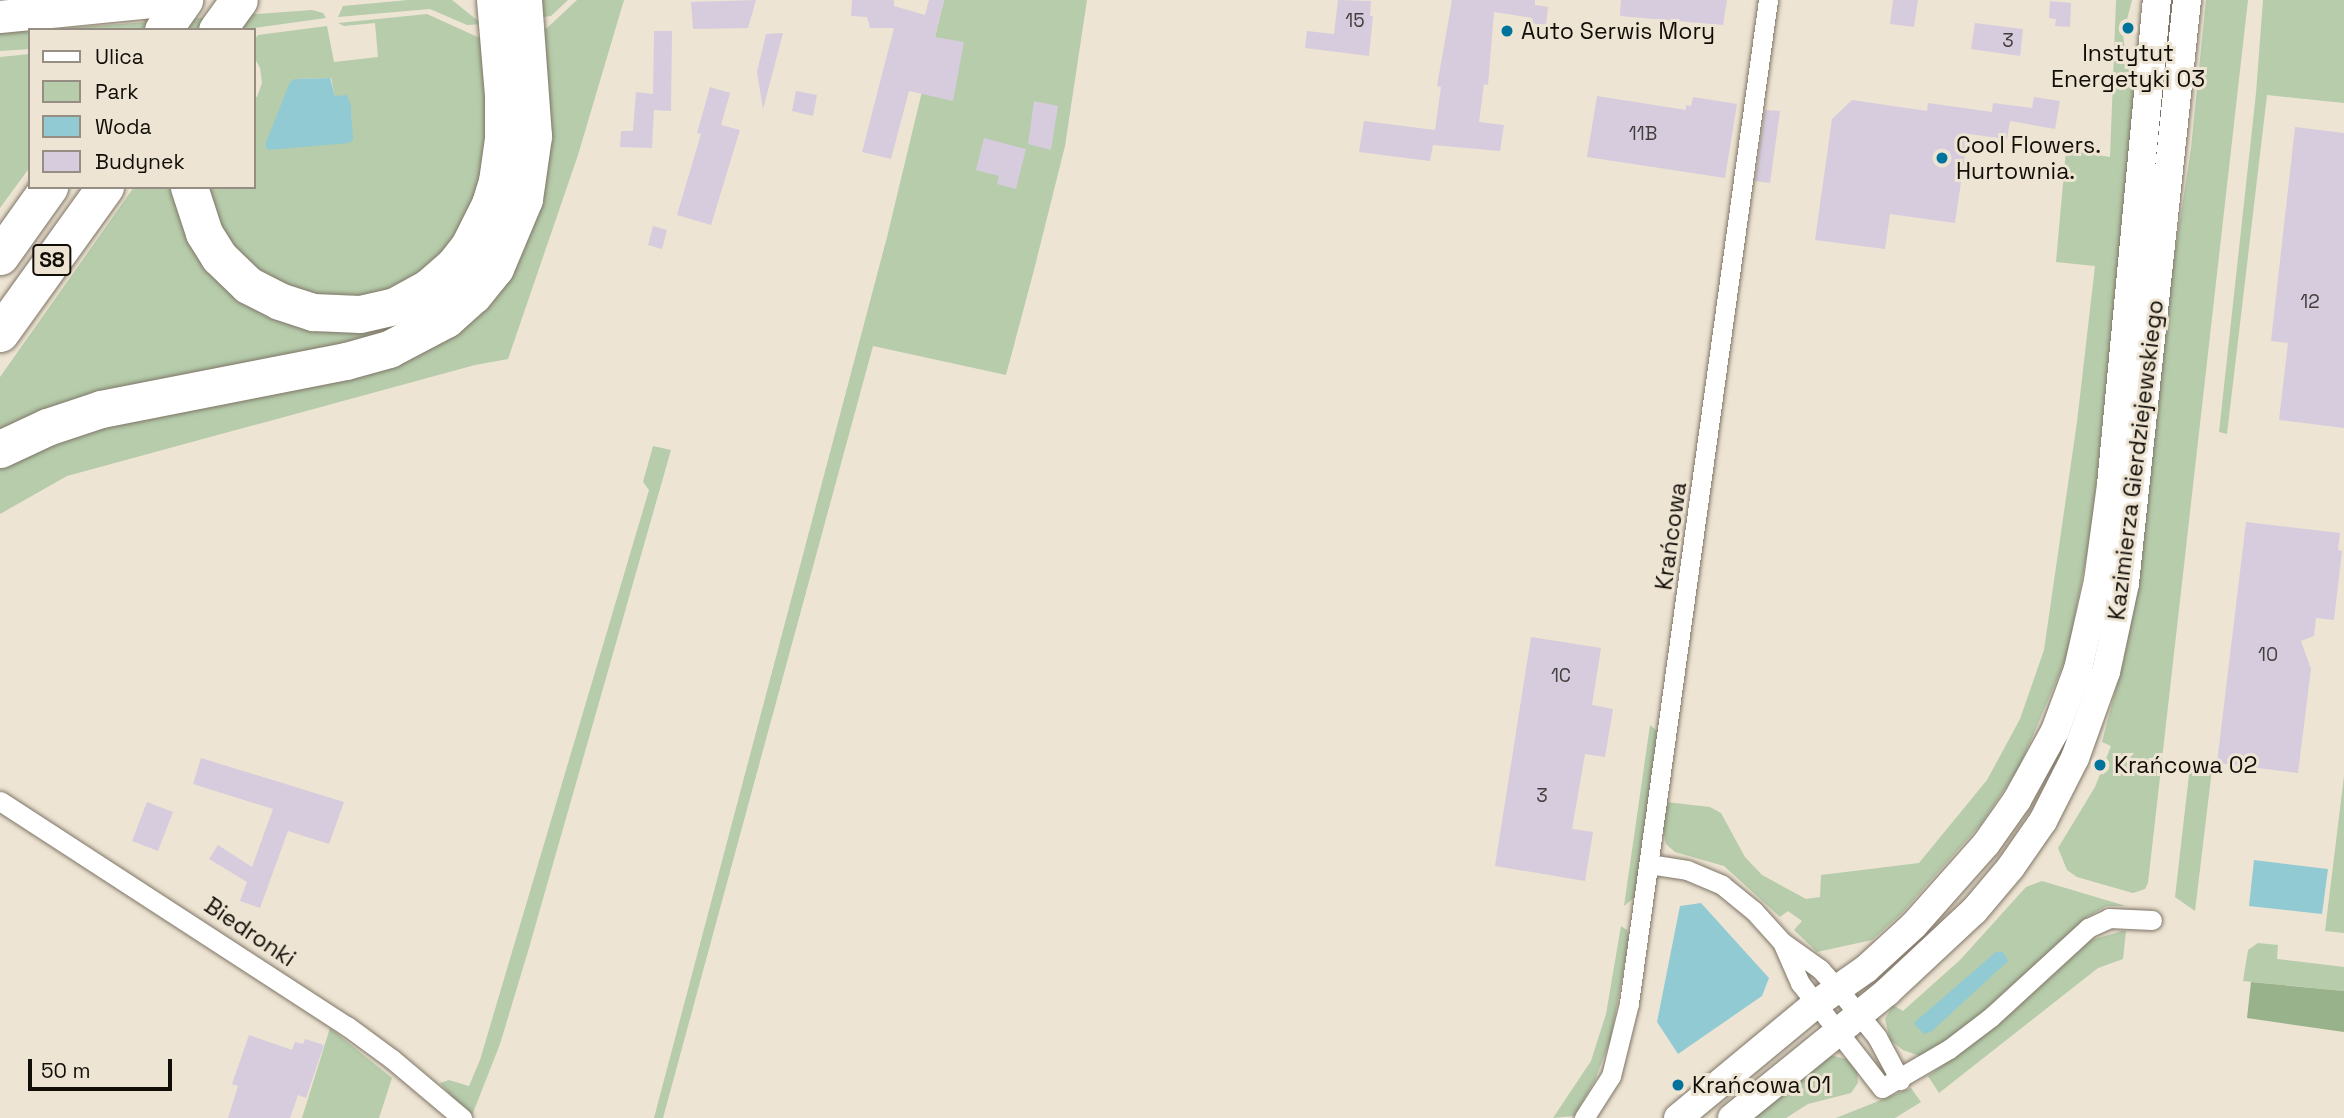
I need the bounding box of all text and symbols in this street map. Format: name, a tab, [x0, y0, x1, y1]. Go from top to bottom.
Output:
house number: 15	[1345, 10, 1365, 32]
place label: Auto Serwis Mory	[1521, 17, 1715, 45]
marker: Instytut Energetyki 03	[2120, 20, 2136, 36]
marker: Auto Serwis Mory	[1499, 23, 1515, 39]
legend	[28, 28, 256, 189]
house number: 3	[2002, 30, 2014, 52]
place label: Instytut Energetyki 03	[2051, 39, 2205, 93]
text: Ulica	[95, 43, 144, 70]
text: Park	[95, 78, 139, 105]
text: Woda	[95, 113, 152, 140]
house number: 11B	[1629, 123, 1657, 145]
place label: Cool Flowers. Hurtownia.	[1956, 131, 2101, 185]
text: Budynek	[95, 148, 185, 175]
marker: Cool Flowers. Hurtownia.	[1934, 150, 1950, 166]
road number: S8	[31, 243, 73, 278]
house number: 12	[2300, 291, 2320, 313]
street label: Kazimierza Gierdziejewskiego	[2103, 298, 2169, 622]
street label: Krańcowa	[1650, 480, 1692, 592]
house number: 10	[2258, 644, 2278, 666]
house number: 1C	[1551, 665, 1571, 687]
place label: Krańcowa 02	[2114, 751, 2257, 779]
marker: Krańcowa 02	[2092, 757, 2108, 773]
house number: 3	[1536, 785, 1548, 807]
street label: Biedronki	[199, 892, 301, 972]
scale bar	[32, 1044, 175, 1088]
text: 50 m	[41, 1057, 91, 1084]
place label: Krańcowa 01	[1692, 1071, 1831, 1099]
marker: Krańcowa 01	[1670, 1077, 1686, 1093]

